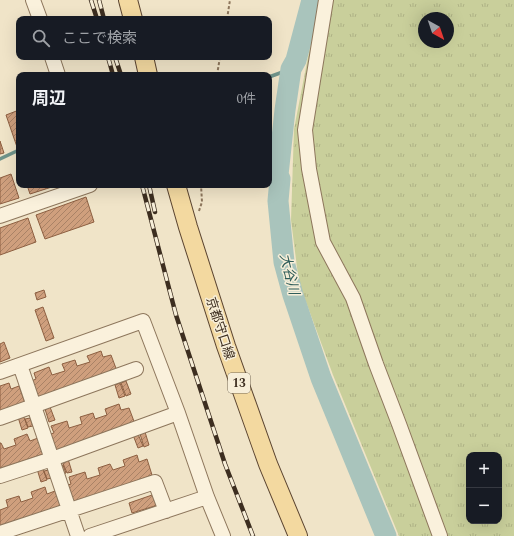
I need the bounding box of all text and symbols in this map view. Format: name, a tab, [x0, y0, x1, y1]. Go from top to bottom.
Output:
north arrow	[418, 12, 454, 48]
search box	[16, 16, 272, 60]
icon: search	[30, 27, 52, 49]
text: ここで検索	[62, 27, 137, 50]
text: 周辺	[32, 86, 66, 112]
text: 0件	[236, 89, 256, 109]
water label: 大谷川	[274, 251, 305, 299]
street label: 京都守口線	[200, 294, 240, 362]
road number: 13	[228, 373, 250, 393]
map controls	[466, 452, 502, 524]
button: +	[466, 452, 502, 488]
button: −	[466, 488, 502, 524]

